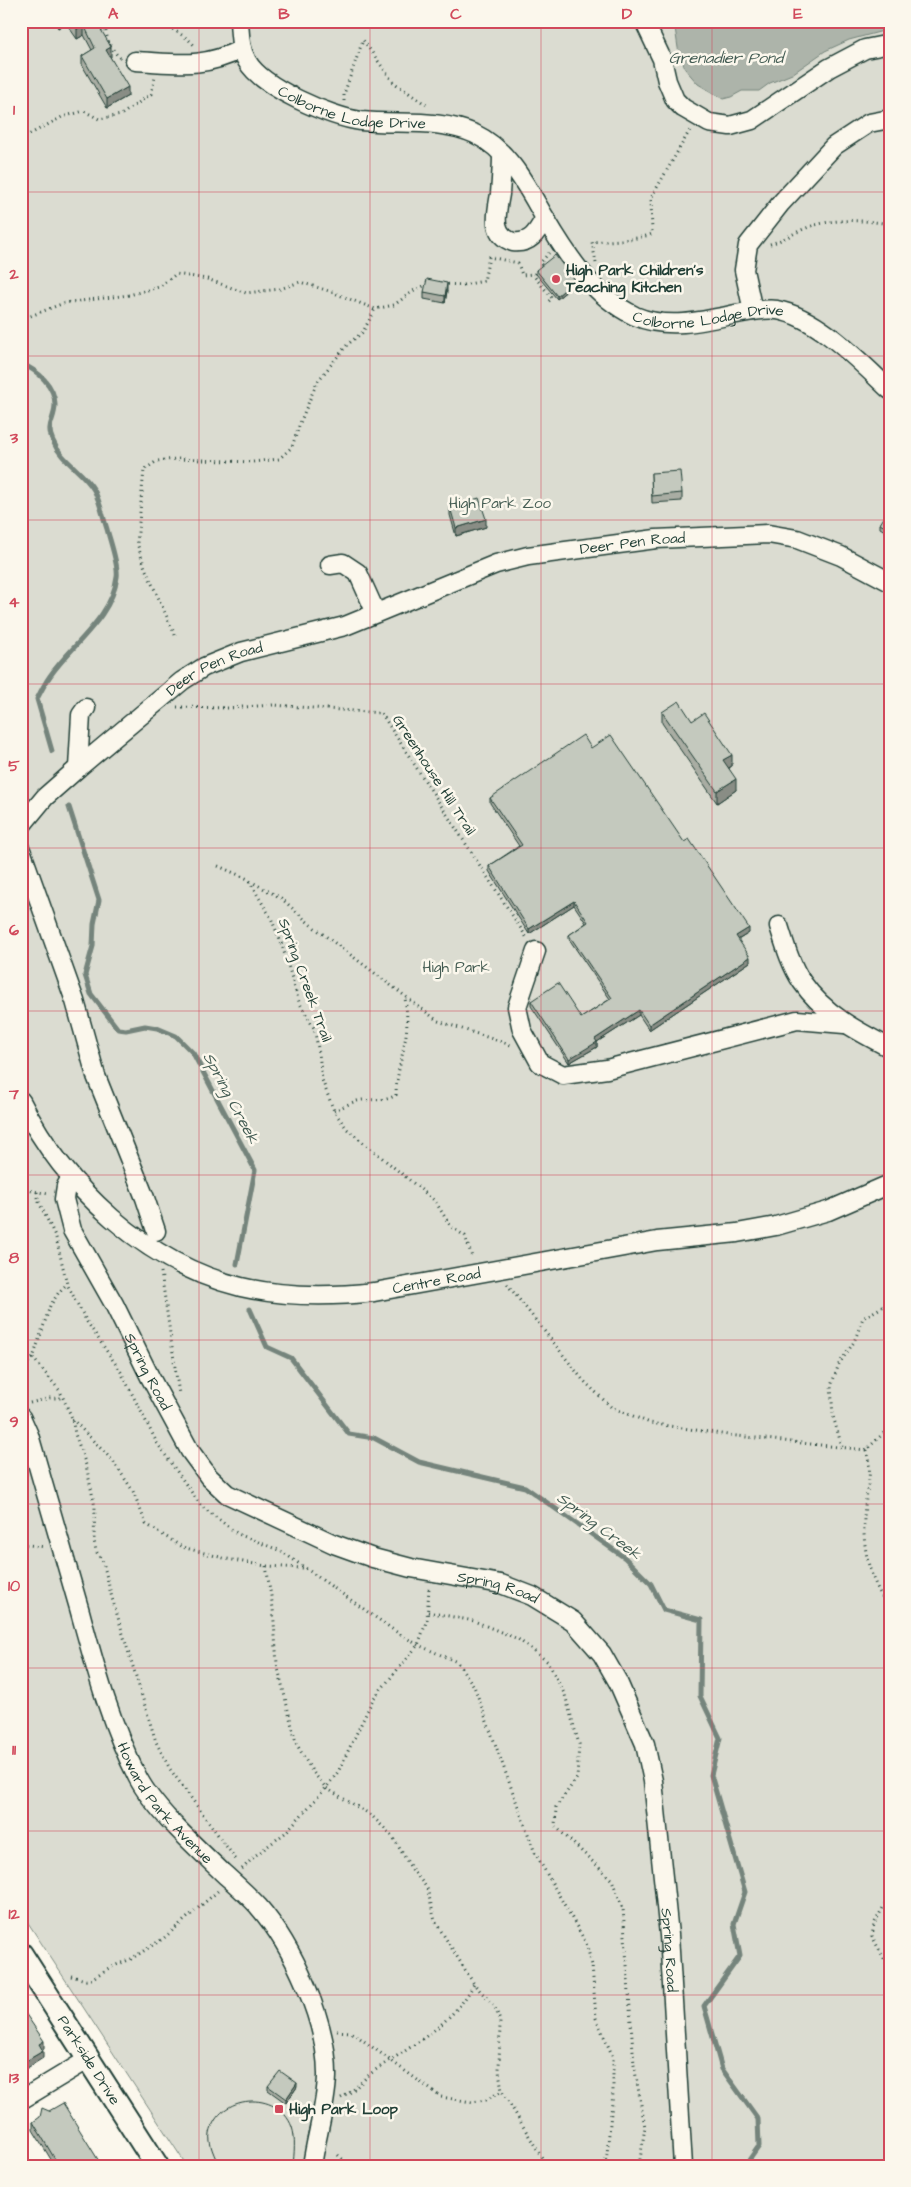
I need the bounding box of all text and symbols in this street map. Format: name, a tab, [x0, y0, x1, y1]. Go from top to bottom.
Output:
text: A	[108, 3, 119, 25]
text: B	[278, 3, 290, 25]
text: C	[450, 3, 462, 25]
text: D	[622, 3, 633, 25]
text: E	[793, 3, 803, 25]
water label: Grenadier Pond	[669, 47, 786, 69]
street label: Colborne Lodge Drive	[274, 80, 426, 134]
text: 1	[13, 99, 16, 121]
place label: High Park Children's Teaching Kitchen	[565, 260, 704, 300]
text: 2	[8, 263, 19, 285]
marker: High Park Children's Teaching Kitchen	[550, 273, 562, 285]
street label: Colborne Lodge Drive	[630, 299, 786, 334]
text: 3	[9, 427, 19, 449]
park label: High Park Zoo	[449, 493, 551, 515]
street label: Deer Pen Road	[579, 527, 686, 560]
text: 4	[9, 591, 20, 613]
street label: Deer Pen Road	[161, 636, 265, 701]
street label: Greenhouse Hill Trail	[387, 711, 481, 839]
text: 5	[8, 755, 20, 777]
street label: Spring Creek Trail	[272, 915, 337, 1045]
text: 6	[9, 919, 19, 941]
park label: High Park	[422, 957, 490, 979]
water label: Spring Creek	[197, 1049, 265, 1149]
text: 7	[8, 1083, 19, 1105]
text: 8	[9, 1247, 20, 1269]
street label: Centre Road	[391, 1262, 483, 1299]
street label: Spring Road	[119, 1329, 177, 1414]
text: 9	[9, 1411, 19, 1433]
water label: Spring Creek	[552, 1487, 647, 1566]
street label: Spring Road	[455, 1566, 543, 1609]
text: 10	[8, 1575, 20, 1597]
text: 11	[12, 1739, 17, 1761]
street label: Howard Park Avenue	[112, 1739, 218, 1868]
text: 12	[8, 1903, 20, 1925]
street label: Spring Road	[656, 1907, 683, 1993]
street label: Parkside Drive	[53, 2011, 126, 2109]
text: 13	[9, 2067, 20, 2089]
place label: High Park Loop	[289, 2099, 398, 2122]
marker: High Park Loop	[273, 2103, 285, 2115]

